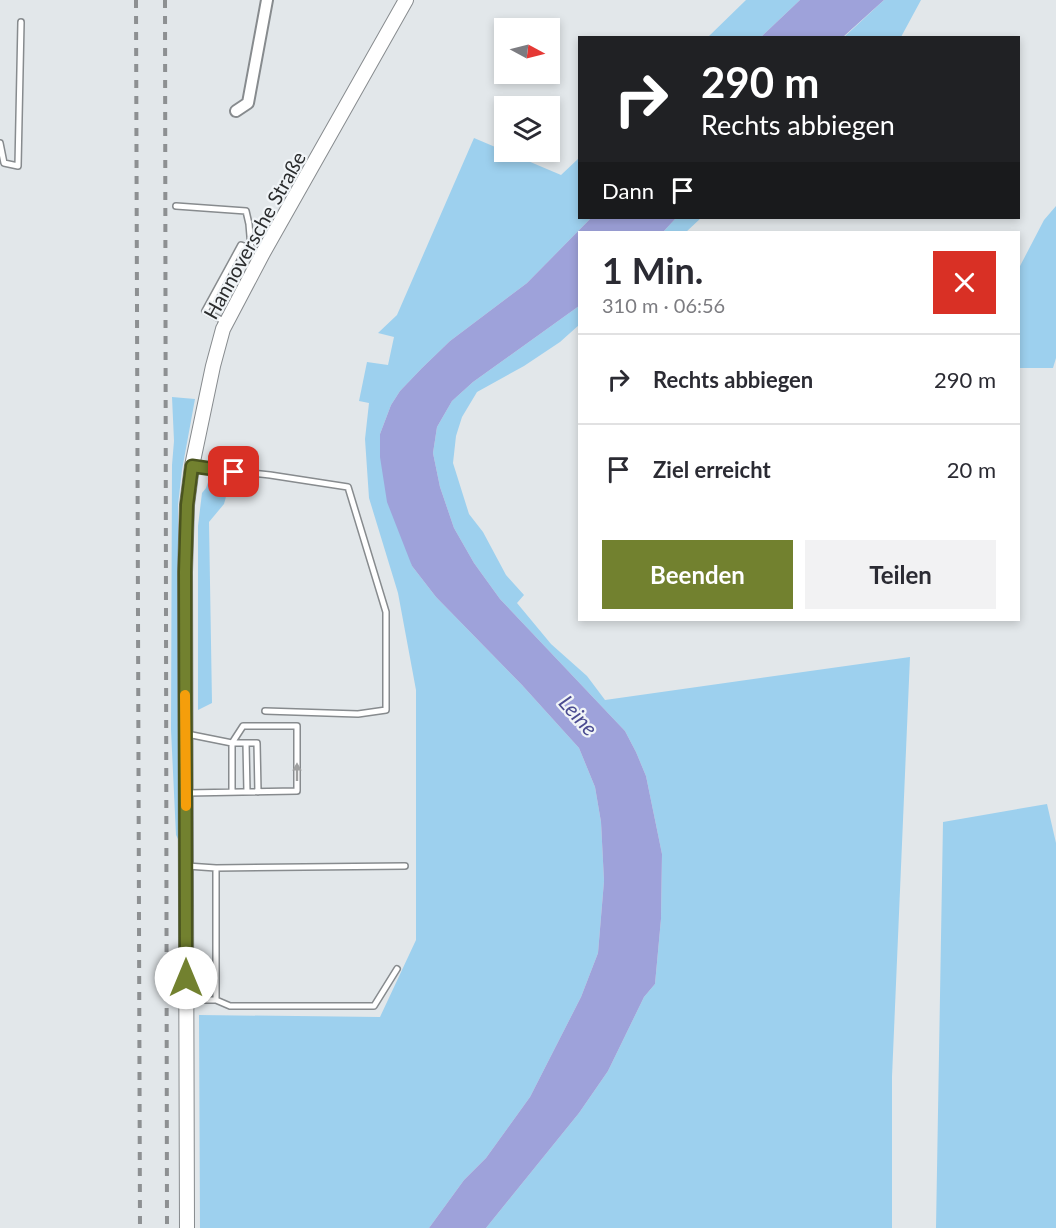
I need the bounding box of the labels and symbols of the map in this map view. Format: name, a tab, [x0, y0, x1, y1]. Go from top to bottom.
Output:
north arrow	[494, 18, 560, 84]
street label: Hannoversche Straße	[198, 147, 310, 323]
pin	[208, 446, 259, 497]
water label: Leine	[555, 690, 603, 740]
one-way arrow	[292, 762, 302, 781]
position arrow	[154, 946, 218, 1010]

